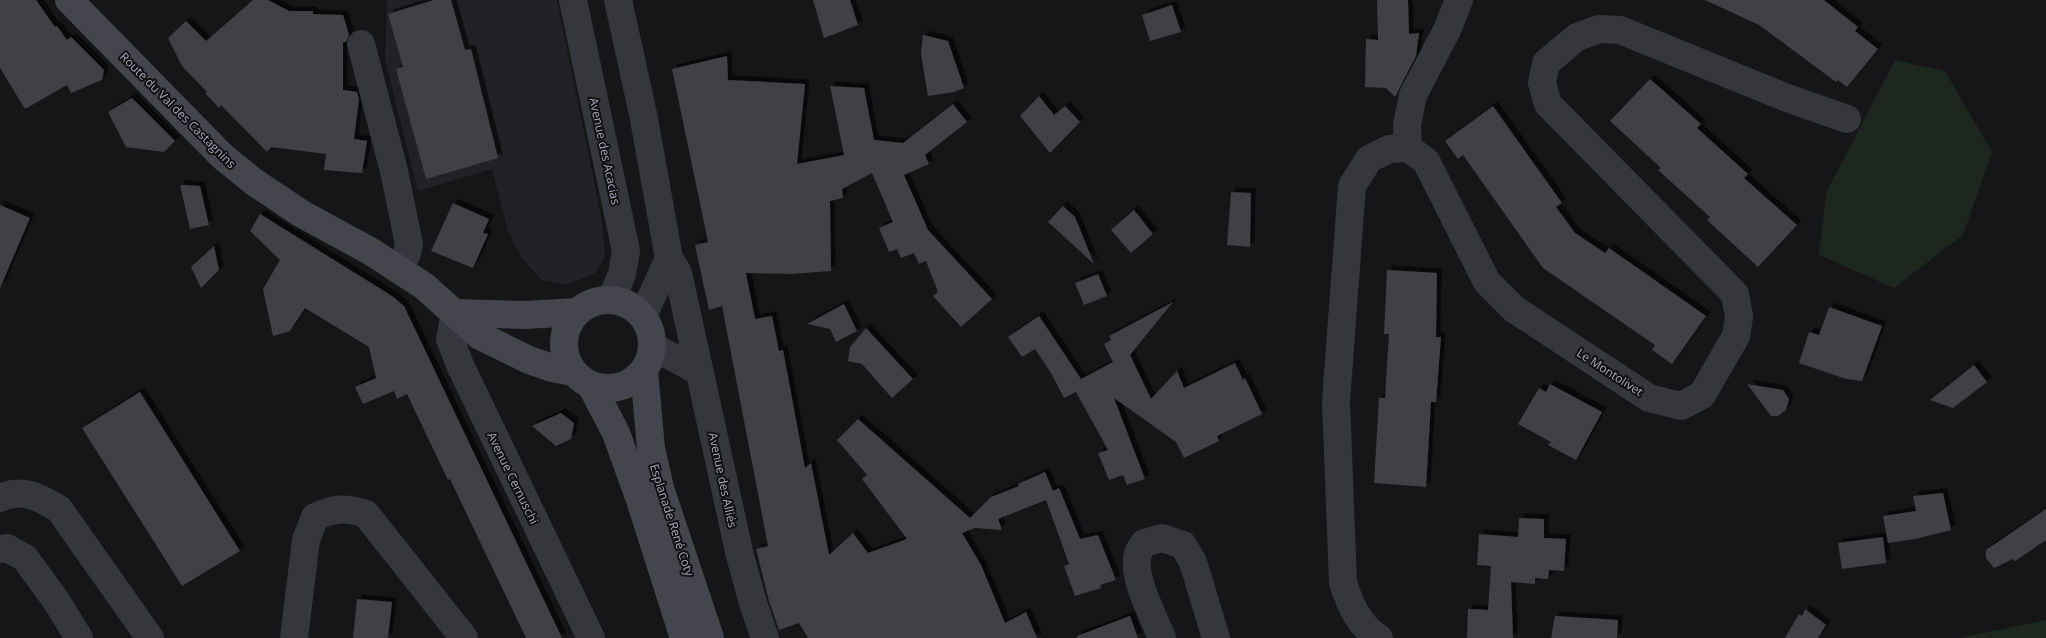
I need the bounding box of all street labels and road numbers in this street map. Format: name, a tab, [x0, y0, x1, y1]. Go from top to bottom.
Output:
street label: Route du Val des Castagnins	[116, 48, 240, 172]
street label: Avenue des Acacias	[585, 96, 625, 206]
street label: Le Montolivet	[1573, 344, 1647, 400]
street label: Avenue Cernuschi	[483, 429, 543, 527]
street label: Avenue des Alliés	[705, 431, 741, 529]
street label: Esplanade René Coty	[646, 462, 698, 579]

